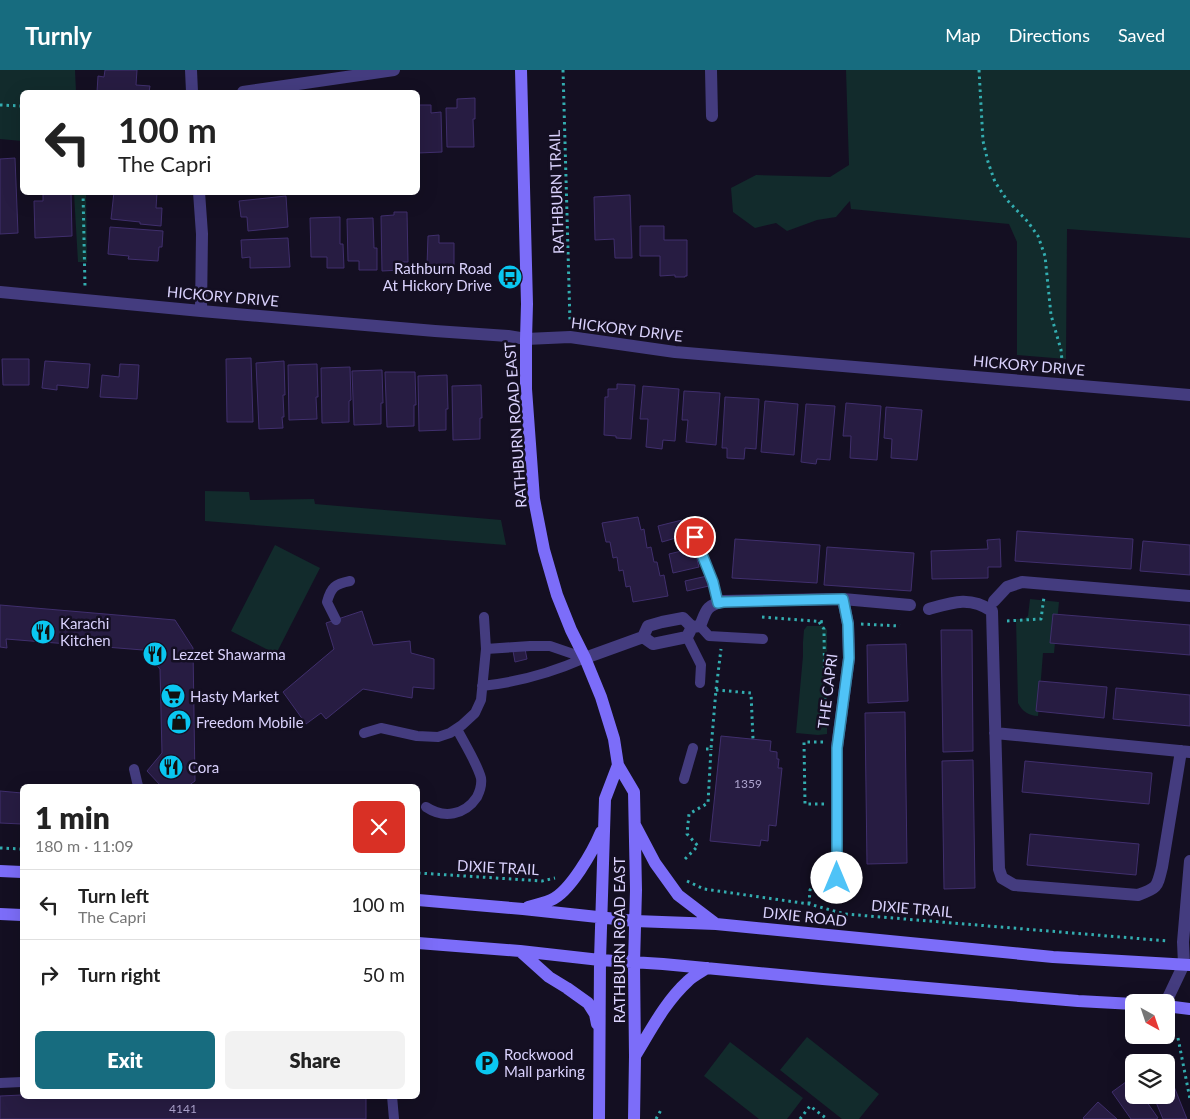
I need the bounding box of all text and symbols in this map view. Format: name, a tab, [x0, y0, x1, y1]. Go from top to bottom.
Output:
text: Turnly	[25, 21, 92, 50]
text: Map	[945, 24, 981, 46]
text: Directions	[1009, 24, 1090, 46]
text: Saved	[1118, 24, 1165, 46]
text: 100 m	[118, 108, 217, 150]
icon: left	[35, 110, 100, 175]
street label: RATHBURN TRAIL	[545, 129, 567, 254]
text: The Capri	[118, 150, 212, 177]
place label: Rathburn Road At Hickory Drive	[383, 259, 492, 294]
bus stop icon: Rathburn Road At Hickory Drive	[497, 264, 523, 290]
street label: HICKORY DRIVE	[166, 282, 280, 310]
street label: HICKORY DRIVE	[570, 313, 684, 345]
street label: RATHBURN ROAD EAST	[500, 341, 530, 509]
street label: HICKORY DRIVE	[972, 351, 1086, 379]
pin	[674, 516, 716, 558]
icon: arrive	[681, 523, 709, 551]
place label: Karachi Kitchen	[60, 614, 111, 649]
restaurant icon: Karachi Kitchen	[30, 619, 56, 645]
restaurant icon: Lezzet Shawarma	[142, 641, 168, 667]
place label: Lezzet Shawarma	[172, 645, 286, 663]
street label: THE CAPRI	[813, 652, 841, 730]
supermarket icon: Hasty Market	[160, 683, 186, 709]
place label: Hasty Market	[190, 687, 279, 705]
shop icon: Freedom Mobile	[166, 709, 192, 735]
place label: Freedom Mobile	[196, 713, 304, 731]
restaurant icon: Cora	[158, 754, 184, 780]
place label: Cora	[188, 758, 219, 776]
house number: 1359	[734, 776, 762, 791]
text: 1 min	[35, 799, 110, 835]
button: close	[353, 801, 405, 853]
text: 180 m · 11:09	[35, 836, 134, 855]
position arrow	[810, 851, 862, 903]
street label: DIXIE TRAIL	[457, 856, 540, 878]
street label: RATHBURN ROAD EAST	[610, 857, 628, 1023]
text: Turn left	[78, 884, 149, 907]
icon: left	[35, 891, 63, 919]
text: 100 m	[351, 893, 405, 916]
street label: DIXIE TRAIL	[870, 895, 954, 921]
street label: DIXIE ROAD	[762, 903, 848, 929]
text: The Capri	[78, 907, 146, 926]
icon: right	[35, 961, 63, 989]
text: Turn right	[78, 963, 160, 986]
text: 50 m	[362, 963, 405, 986]
north arrow	[1125, 994, 1175, 1044]
map controls	[1125, 994, 1175, 1104]
button: Exit	[35, 1031, 215, 1089]
button: Share	[225, 1031, 405, 1089]
place label: Rockwood Mall parking	[504, 1045, 585, 1080]
parking icon: Rockwood Mall parking	[474, 1050, 500, 1076]
button: layers	[1125, 1054, 1175, 1104]
house number: 4141	[169, 1101, 197, 1116]

